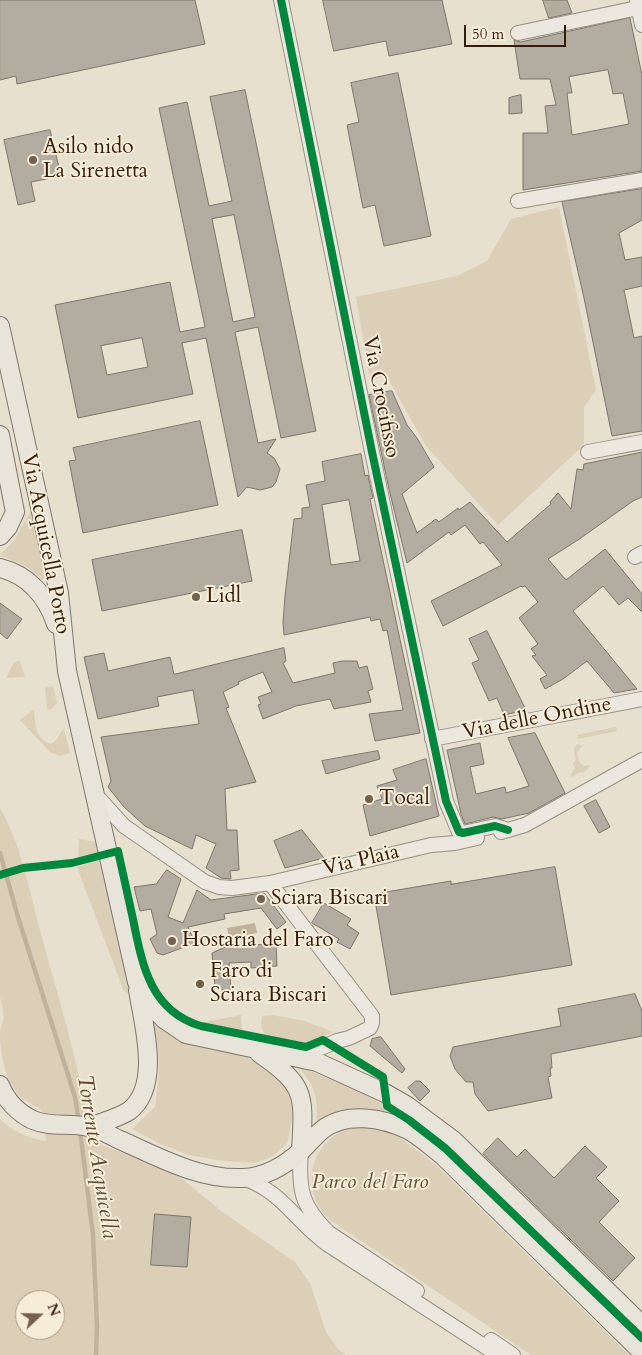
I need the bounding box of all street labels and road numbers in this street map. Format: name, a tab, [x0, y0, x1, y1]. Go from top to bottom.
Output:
street label: Via Crocifisso	[356, 334, 404, 460]
street label: Via Acquicella Porto	[15, 452, 75, 636]
street label: Via delle Ondine	[460, 692, 614, 746]
street label: Via Plaia	[320, 840, 402, 882]

